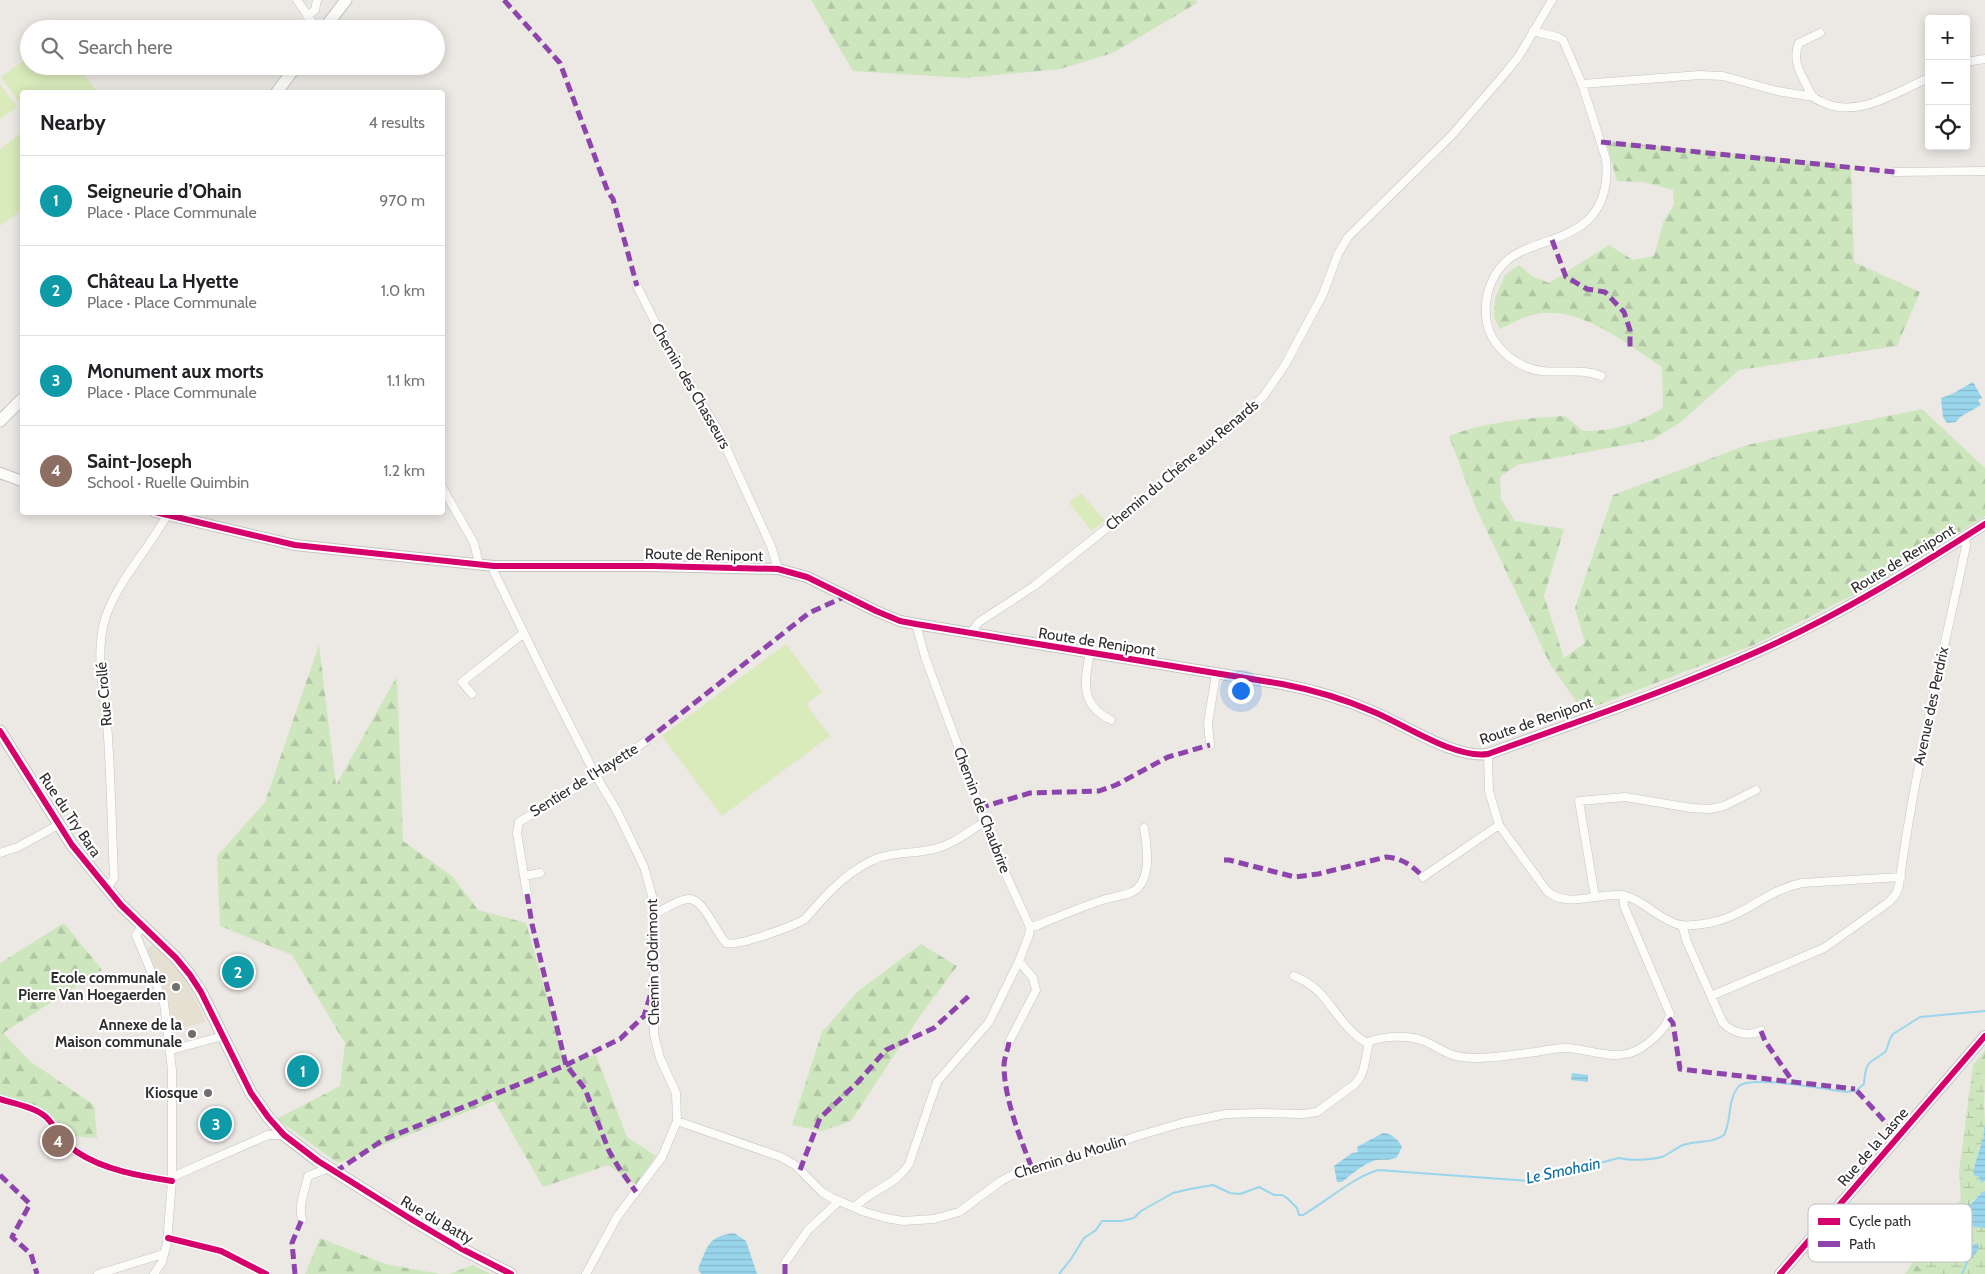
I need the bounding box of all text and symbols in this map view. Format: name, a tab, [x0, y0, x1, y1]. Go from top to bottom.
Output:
map controls	[1925, 15, 1970, 150]
button: +	[1925, 15, 1970, 60]
search box	[20, 20, 445, 75]
icon: search	[38, 34, 66, 62]
text: Search here	[78, 36, 172, 59]
button: −	[1925, 60, 1970, 105]
button: locate	[1925, 105, 1970, 150]
text: Nearby	[40, 110, 106, 135]
text: 4 results	[368, 113, 425, 132]
text: Seigneurie d’Ohain	[87, 180, 242, 203]
text: 1	[53, 191, 59, 210]
text: 970 m	[379, 191, 425, 210]
text: Place · Place Communale	[87, 203, 257, 222]
text: Château La Hyette	[87, 270, 238, 293]
text: 2	[52, 281, 60, 300]
text: 1.0 km	[381, 281, 425, 300]
text: Place · Place Communale	[87, 293, 257, 312]
street label: Chemin des Chasseurs	[648, 320, 734, 452]
text: Monument aux morts	[87, 360, 263, 383]
text: 3	[52, 371, 60, 390]
text: 1.1 km	[387, 371, 425, 390]
text: Place · Place Communale	[87, 383, 257, 402]
street label: Chemin du Chêne aux Renards	[1102, 396, 1262, 534]
text: Saint-Joseph	[87, 450, 192, 473]
text: 4	[51, 461, 61, 480]
text: 1.2 km	[383, 461, 425, 480]
text: School · Ruelle Quimbin	[87, 473, 249, 492]
street label: Route de Renipont	[1848, 521, 1958, 597]
street label: Route de Renipont	[645, 545, 763, 565]
street label: Route de Renipont	[1037, 624, 1157, 660]
street label: Avenue des Perdrix	[1910, 645, 1952, 767]
street label: Rue Crollé	[92, 661, 116, 727]
your location	[1228, 678, 1254, 704]
street label: Route de Renipont	[1477, 693, 1595, 749]
street label: Sentier de l'Hayette	[527, 739, 642, 821]
street label: Chemin de Chaubrire	[950, 744, 1014, 876]
street label: Rue du Try Bara	[35, 769, 105, 861]
street label: Chemin d'Odrimont	[643, 899, 663, 1025]
pin: 2	[222, 953, 254, 991]
place label: Ecole communale Pierre Van Hoegaerden	[18, 969, 166, 1004]
marker: Ecole communale Pierre Van Hoegaerden	[170, 981, 182, 993]
place label: Annexe de la Maison communale	[55, 1016, 183, 1051]
marker: Annexe de la Maison communale	[186, 1028, 198, 1040]
pin: 1	[287, 1052, 319, 1090]
place label: Kiosque	[145, 1084, 198, 1102]
marker: Kiosque	[202, 1087, 214, 1099]
street label: Rue de la Lasne	[1834, 1104, 1912, 1190]
pin: 3	[200, 1105, 232, 1143]
pin: 4	[42, 1122, 74, 1160]
street label: Chemin du Moulin	[1012, 1131, 1128, 1183]
water label: Le Smohain	[1524, 1153, 1602, 1188]
street label: Rue du Batty	[397, 1192, 477, 1248]
legend	[1808, 1204, 1972, 1262]
text: Cycle path	[1849, 1212, 1911, 1230]
text: Path	[1849, 1235, 1876, 1253]

